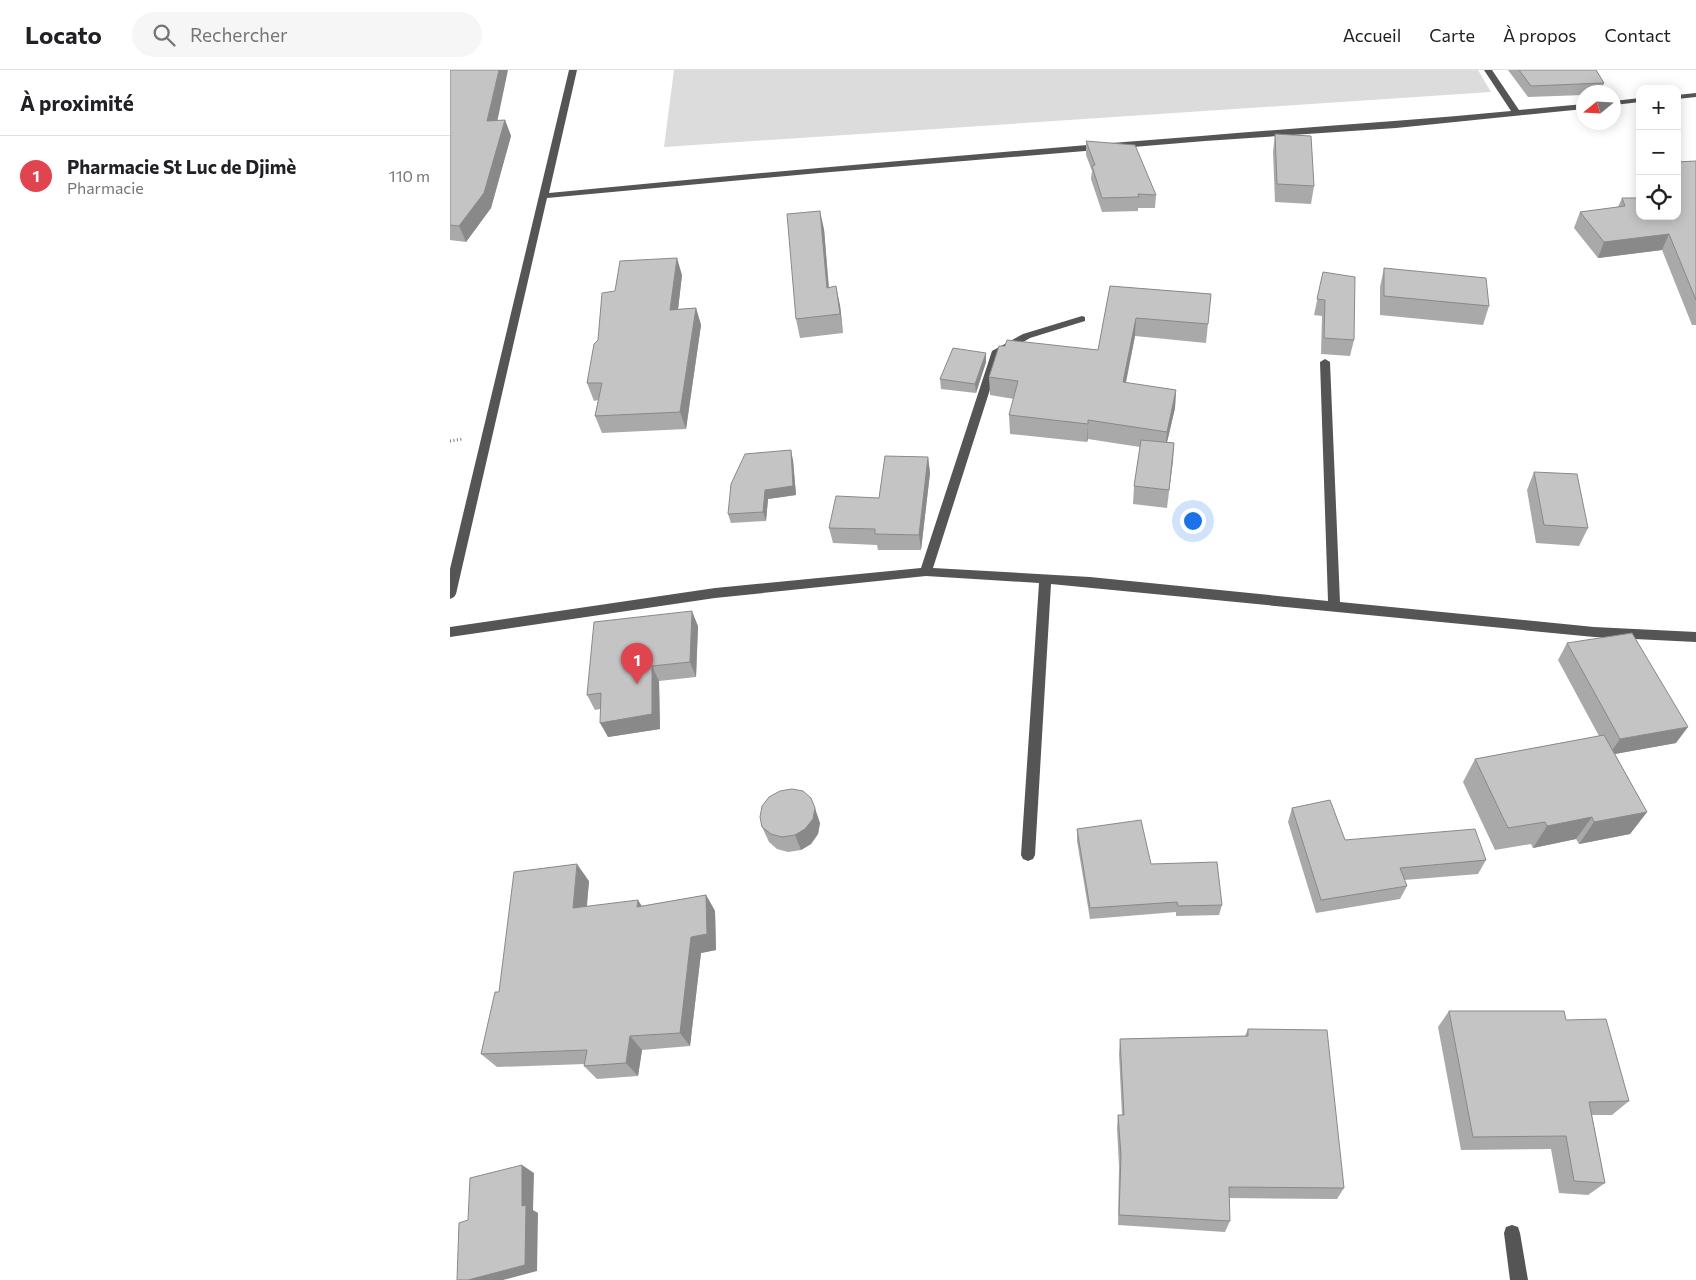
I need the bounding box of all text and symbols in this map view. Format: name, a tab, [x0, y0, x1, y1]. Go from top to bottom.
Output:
search box	[132, 12, 482, 57]
text: Locato	[25, 20, 102, 49]
icon: search	[150, 21, 178, 49]
text: Rechercher	[190, 23, 288, 46]
text: Accueil	[1343, 24, 1401, 46]
text: Carte	[1429, 24, 1475, 46]
text: À propos	[1503, 24, 1577, 46]
text: Contact	[1605, 24, 1671, 46]
north arrow	[1576, 85, 1621, 130]
map controls	[1636, 85, 1681, 220]
button: +	[1636, 85, 1681, 130]
text: À proximité	[20, 90, 134, 115]
button: −	[1636, 130, 1681, 175]
text: Pharmacie St Luc de Djimè	[67, 155, 296, 178]
text: 1	[32, 166, 40, 185]
text: 110 m	[389, 166, 430, 185]
button: locate	[1636, 175, 1681, 220]
text: Pharmacie	[67, 178, 144, 197]
your location	[1180, 508, 1206, 534]
pin: 1	[621, 643, 653, 684]

